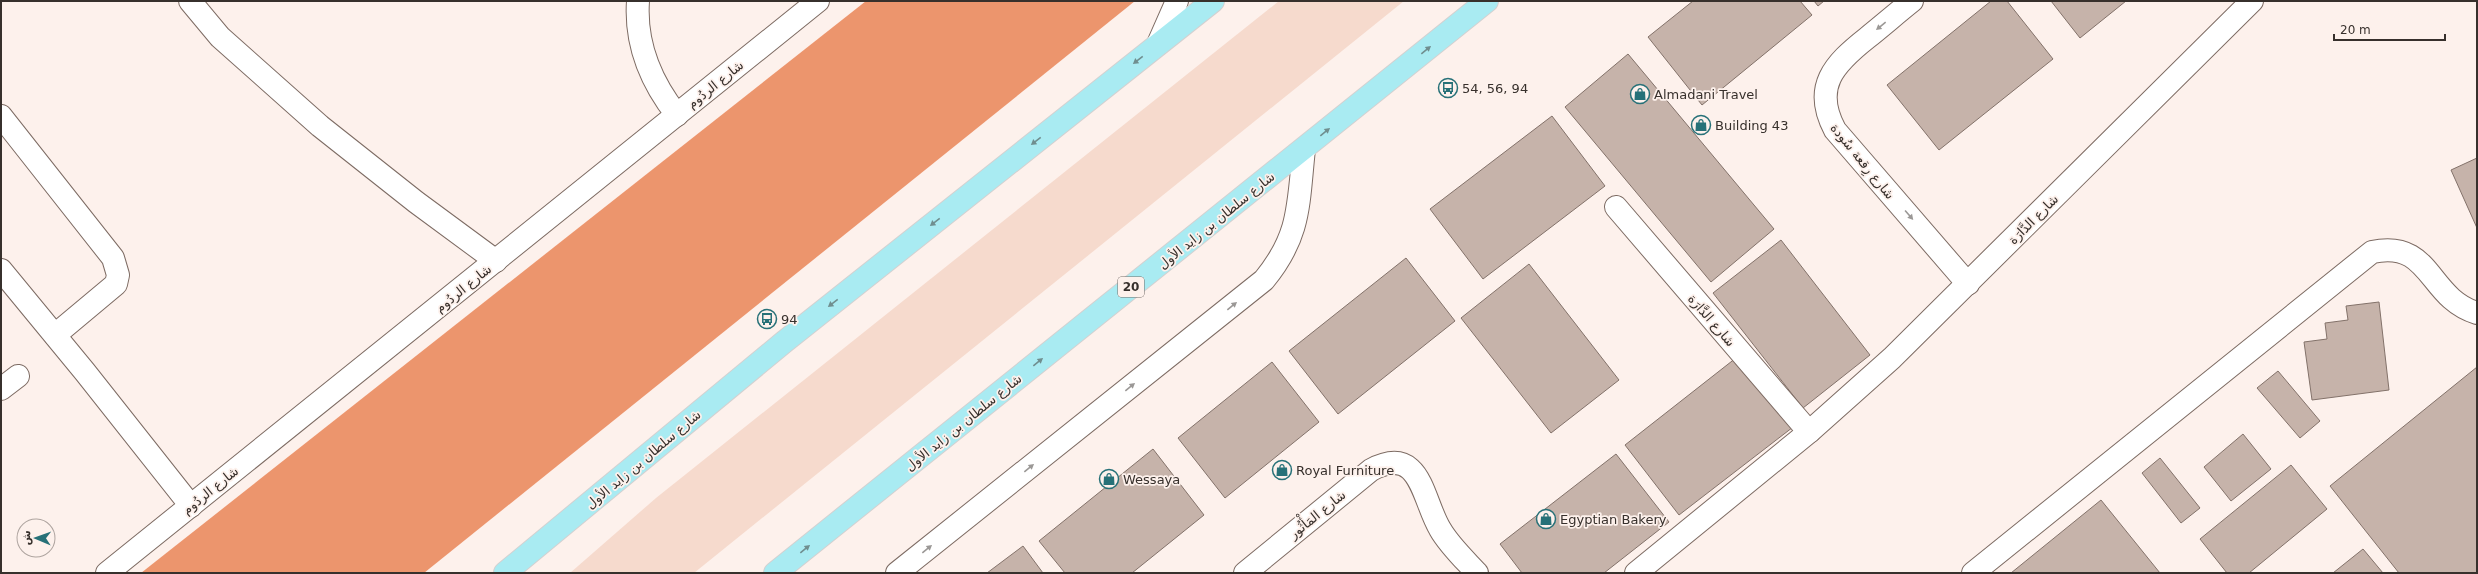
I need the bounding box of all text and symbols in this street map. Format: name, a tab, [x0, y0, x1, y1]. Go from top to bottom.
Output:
scale bar	[2334, 16, 2445, 42]
one-way arrow	[1876, 21, 1887, 30]
text: 20 m	[2340, 23, 2371, 37]
one-way arrow	[1421, 46, 1431, 55]
one-way arrow	[1133, 56, 1144, 64]
street label: شارع الردُوم	[684, 57, 747, 112]
bus stop icon: 54, 56, 94	[1437, 77, 1459, 99]
place label: 54, 56, 94	[1462, 81, 1528, 96]
shop icon: Almadani Travel	[1629, 83, 1651, 105]
place label: Almadani Travel	[1654, 87, 1758, 102]
shop icon: Building 43	[1690, 114, 1712, 136]
place label: Building 43	[1715, 118, 1788, 133]
street label: شارع رِقعة سُودة	[1826, 120, 1898, 204]
one-way arrow	[1319, 128, 1330, 136]
one-way arrow	[1031, 137, 1042, 145]
street label: شارع سلطان بن زايد الأول	[1154, 168, 1278, 273]
street label: شارع الدَّارَة	[2005, 191, 2062, 248]
one-way arrow	[1904, 210, 1913, 221]
one-way arrow	[929, 217, 940, 226]
street label: شارع الردُوم	[432, 261, 495, 316]
road number: 20	[1118, 277, 1144, 297]
street label: شارع الدَّارَة	[1684, 291, 1739, 350]
one-way arrow	[827, 298, 838, 307]
one-way arrow	[1227, 301, 1238, 310]
bus stop icon: 94	[756, 308, 778, 330]
place label: 94	[781, 312, 798, 327]
one-way arrow	[1032, 358, 1043, 367]
street label: شارع سلطان بن زايد الأول	[901, 370, 1025, 475]
one-way arrow	[1125, 382, 1136, 391]
street label: شارع سلطان بن زايد الأول	[582, 406, 704, 513]
shop icon: Royal Furniture	[1271, 459, 1293, 481]
street label: شارع الردُوم	[179, 463, 242, 518]
one-way arrow	[1023, 463, 1034, 472]
place label: Royal Furniture	[1296, 463, 1394, 478]
shop icon: Wessaya	[1098, 468, 1120, 490]
place label: Wessaya	[1123, 472, 1180, 487]
street label: شارع المَأْثُور	[1281, 482, 1349, 543]
shop icon: Egyptian Bakery	[1535, 508, 1557, 530]
place label: Egyptian Bakery	[1560, 512, 1667, 527]
north arrow	[16, 518, 56, 558]
text: ش	[20, 530, 33, 545]
one-way arrow	[800, 544, 811, 553]
one-way arrow	[922, 544, 932, 553]

